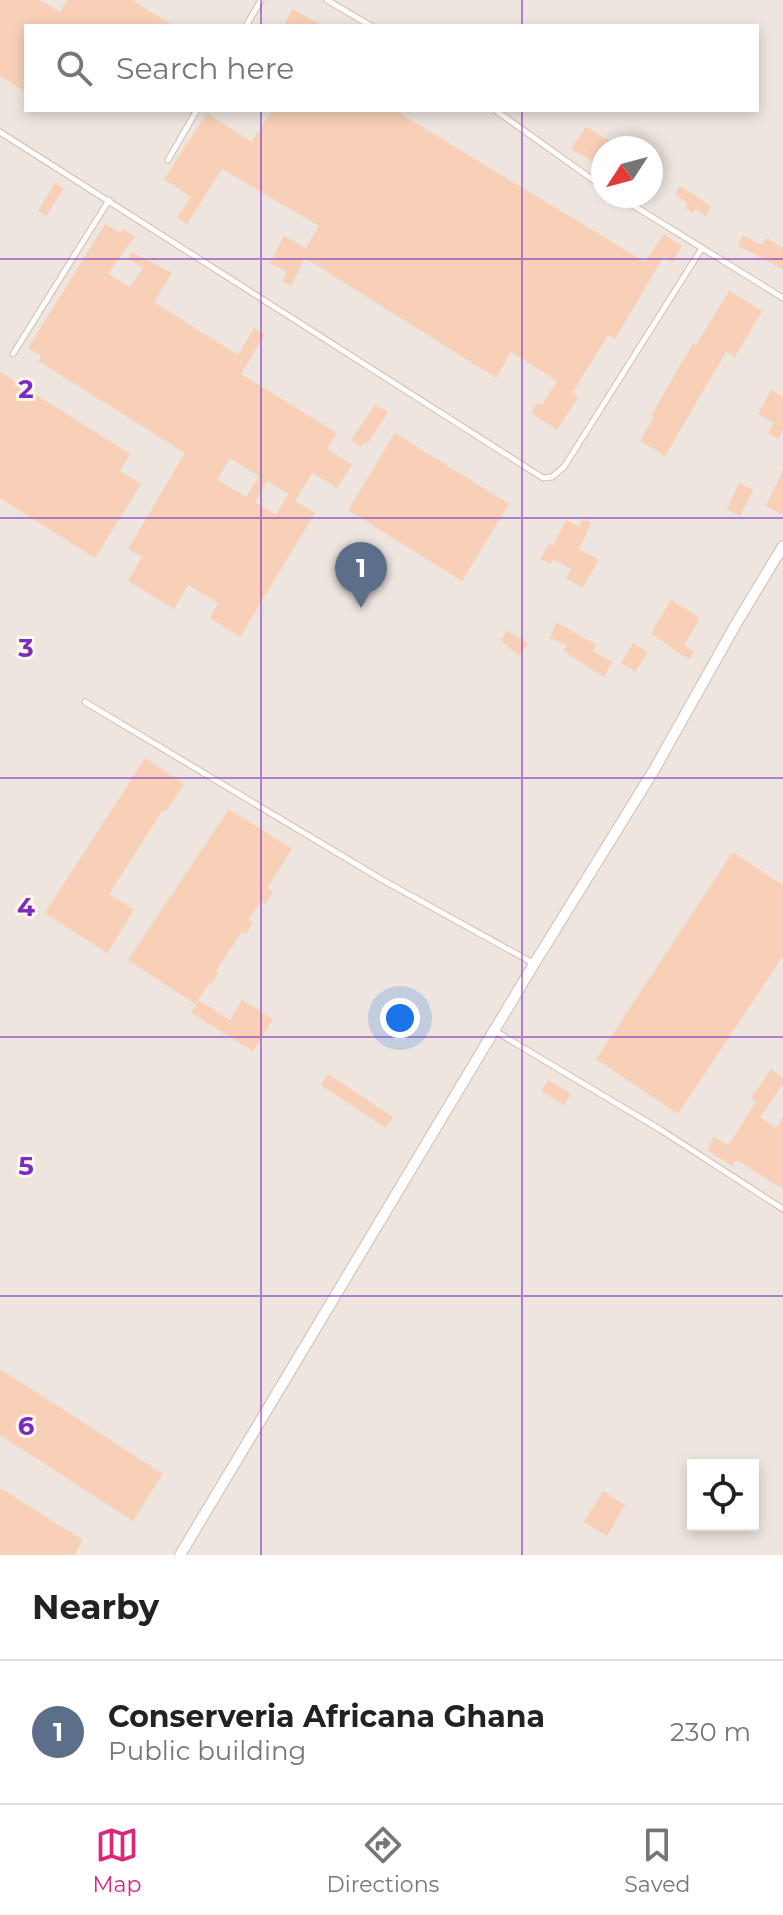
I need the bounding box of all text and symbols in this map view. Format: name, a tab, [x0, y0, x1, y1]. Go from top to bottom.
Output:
search box	[24, 24, 759, 112]
icon: search	[52, 46, 96, 90]
text: Search here	[116, 50, 294, 87]
north arrow	[591, 136, 663, 208]
text: 2	[18, 373, 34, 405]
pin: 1	[335, 542, 387, 608]
text: 3	[17, 632, 34, 664]
text: 4	[17, 891, 35, 923]
your location	[380, 998, 420, 1038]
text: 5	[18, 1150, 34, 1182]
text: 6	[18, 1410, 35, 1442]
map controls	[687, 1459, 759, 1531]
button: locate	[687, 1459, 759, 1531]
text: Nearby	[32, 1586, 159, 1628]
text: Conserveria Africana Ghana	[108, 1698, 545, 1735]
text: 1	[53, 1716, 63, 1748]
text: 230 m	[670, 1716, 751, 1748]
text: Public building	[108, 1735, 306, 1767]
tab: Map	[93, 1823, 141, 1898]
tab: Directions	[327, 1823, 439, 1898]
tab: Saved	[624, 1823, 690, 1898]

